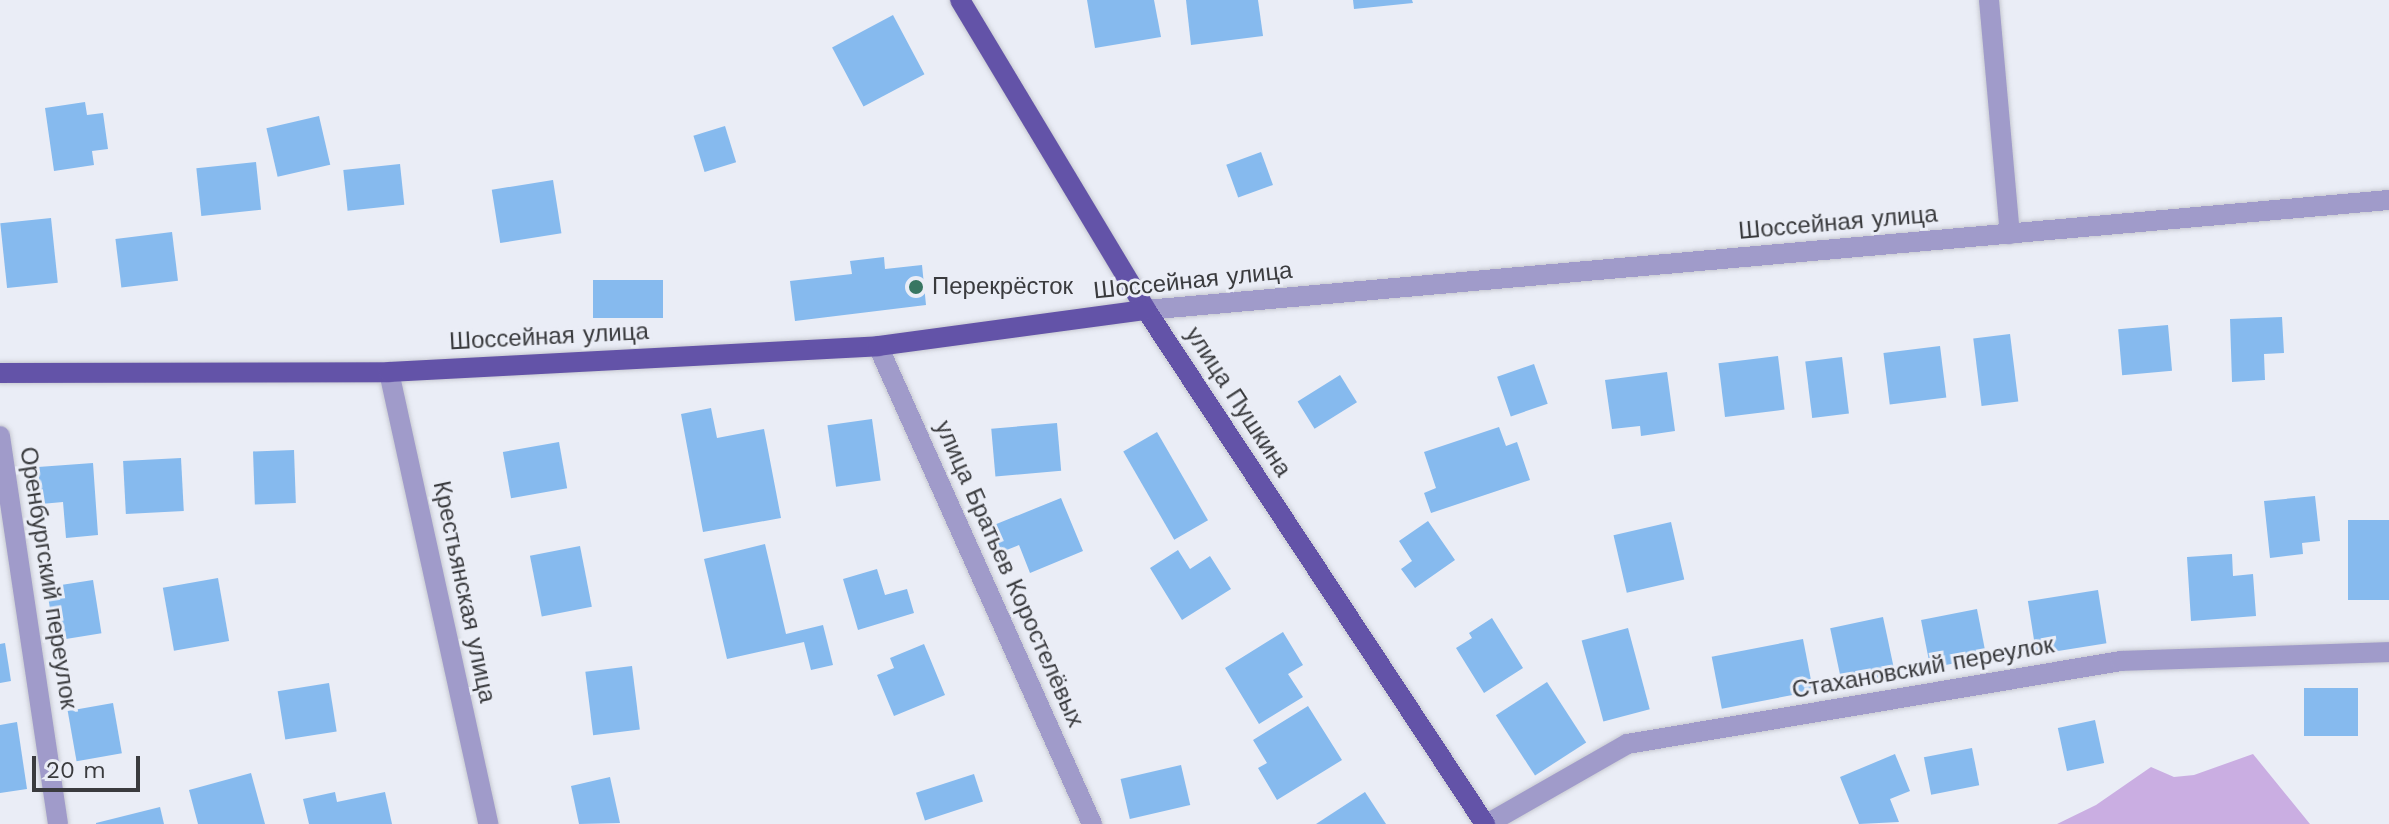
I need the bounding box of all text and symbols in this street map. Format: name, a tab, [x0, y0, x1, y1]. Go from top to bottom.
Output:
street label: Шоссейная улица	[1737, 200, 1939, 246]
street label: Шоссейная улица	[1092, 256, 1294, 306]
place label: Перекрёсток	[932, 273, 1073, 301]
marker: Перекрёсток	[907, 278, 925, 296]
street label: Шоссейная улица	[448, 317, 650, 357]
street label: улица Пушкина	[1179, 322, 1297, 482]
street label: улица Братьев Коростелёвых	[928, 416, 1090, 732]
street label: Оренбургский переулок	[13, 445, 83, 711]
street label: Крестьянская улица	[426, 478, 502, 706]
street label: Стахановский переулок	[1790, 631, 2056, 705]
scale bar	[36, 740, 144, 790]
text: 20 m	[46, 756, 106, 784]

